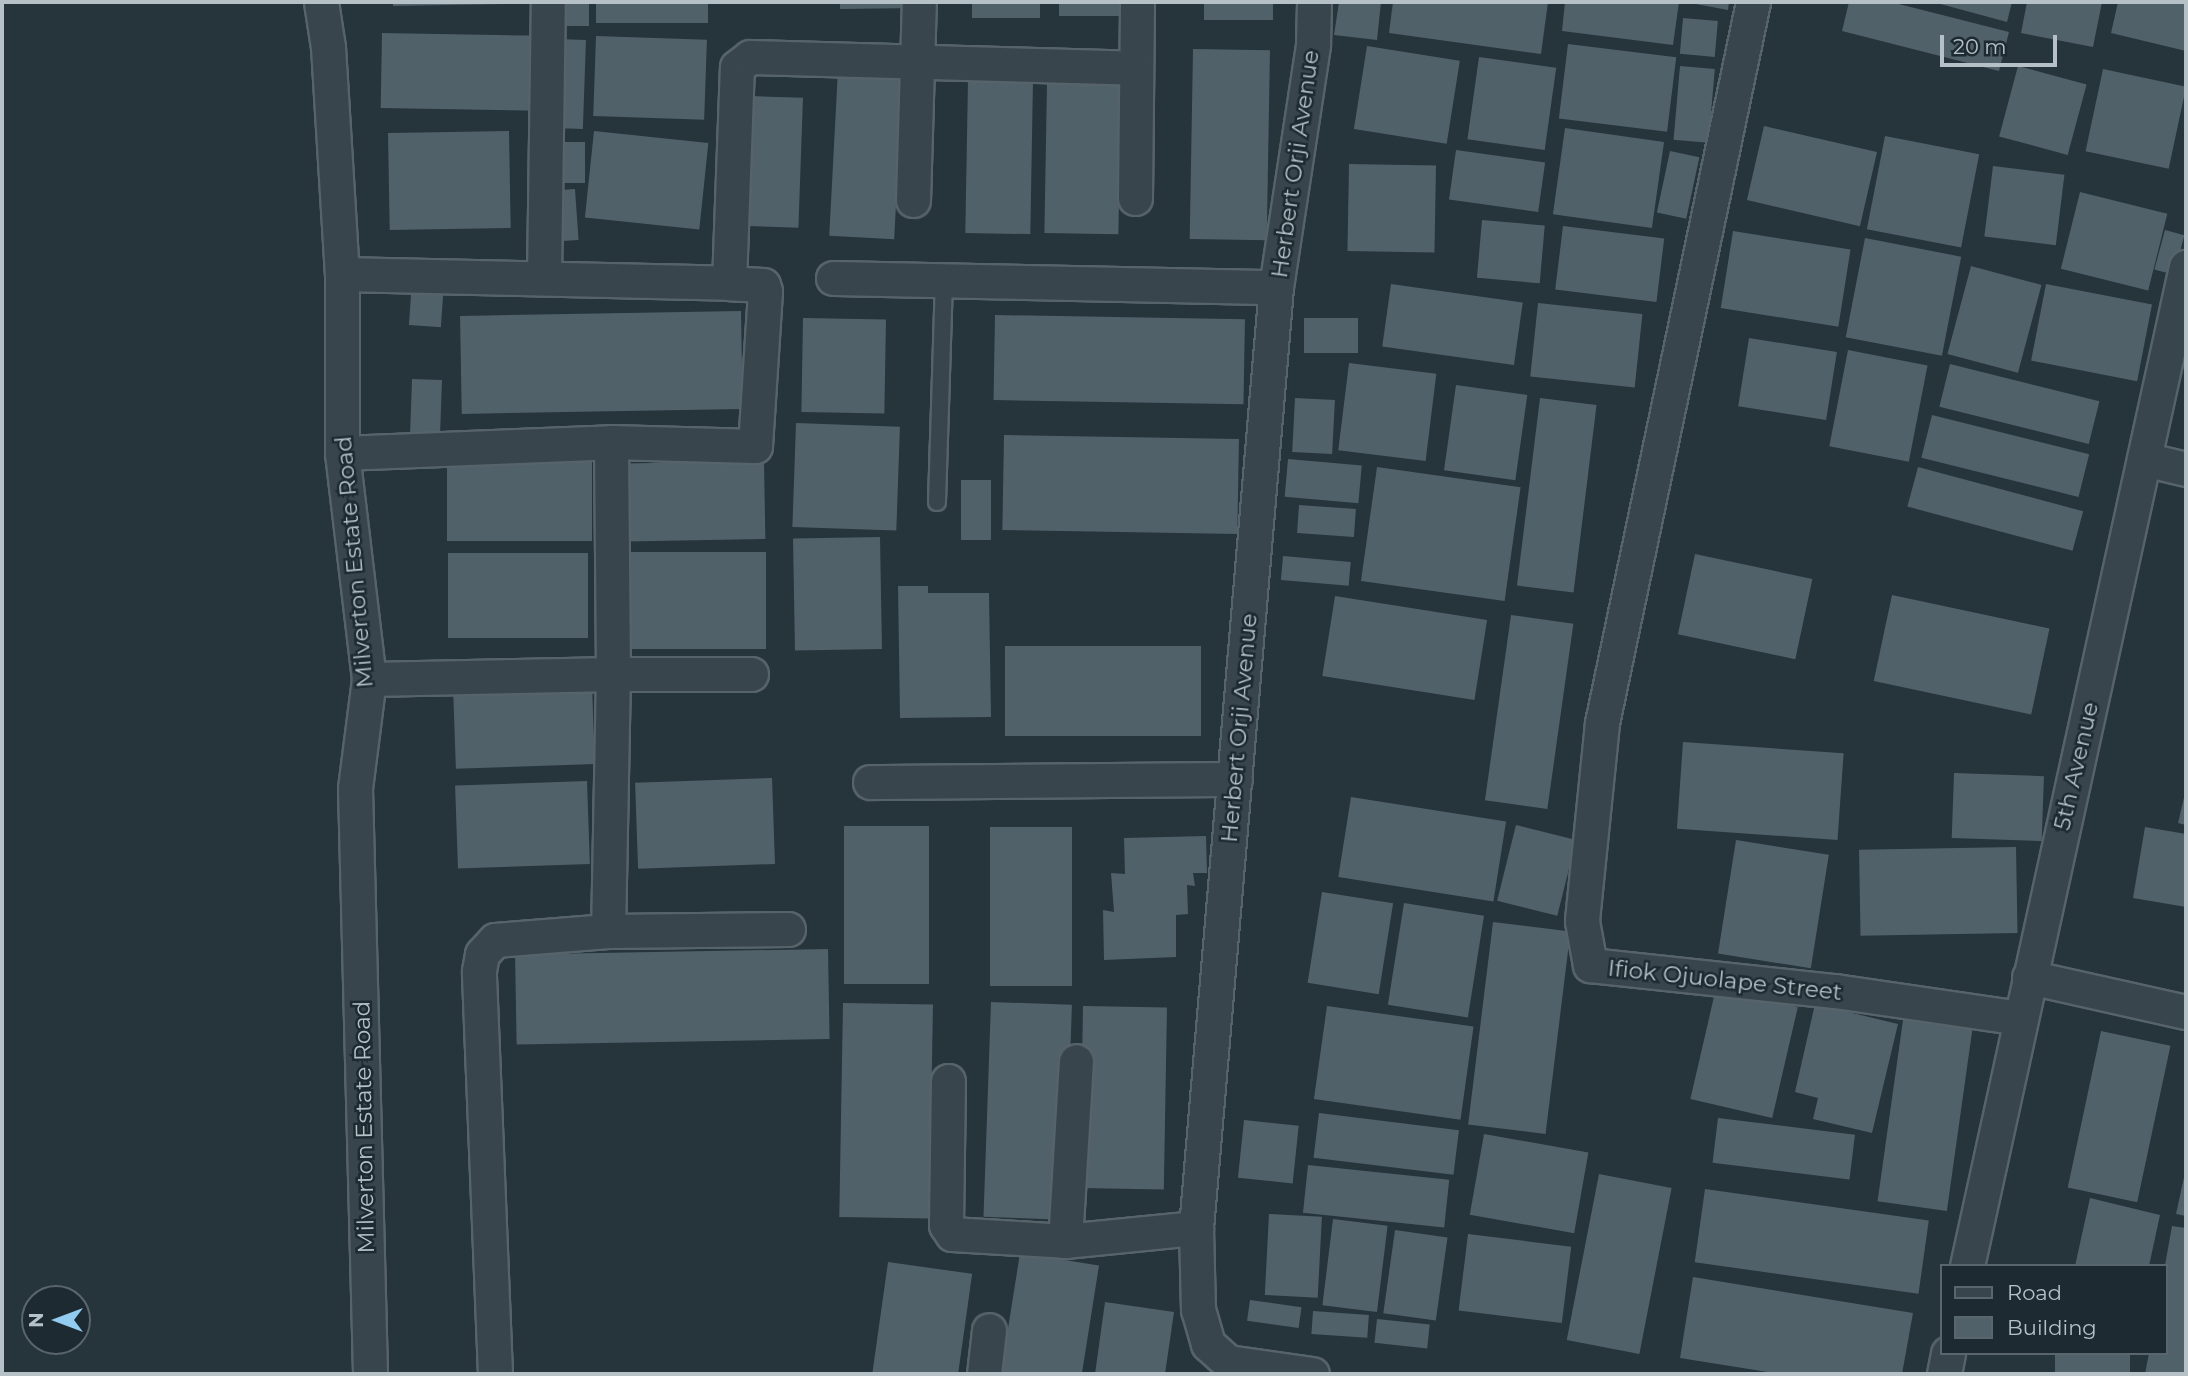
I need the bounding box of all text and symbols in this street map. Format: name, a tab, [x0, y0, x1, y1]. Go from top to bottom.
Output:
scale bar	[1943, 21, 2060, 65]
text: 20 m	[1953, 34, 2007, 59]
street label: Herbert Orji Avenue	[1265, 48, 1325, 280]
street label: Milverton Estate Road	[329, 435, 379, 689]
street label: Herbert Orji Avenue	[1215, 612, 1263, 844]
street label: 5th Avenue	[2048, 699, 2104, 833]
street label: Ifiok Ojuolape Street	[1606, 954, 1844, 1006]
street label: Milverton Estate Road	[348, 1000, 380, 1254]
legend	[1940, 1264, 2167, 1355]
text: Road	[2007, 1280, 2062, 1305]
north arrow	[21, 1285, 91, 1355]
text: N	[25, 1312, 48, 1328]
text: Building	[2007, 1315, 2097, 1340]

